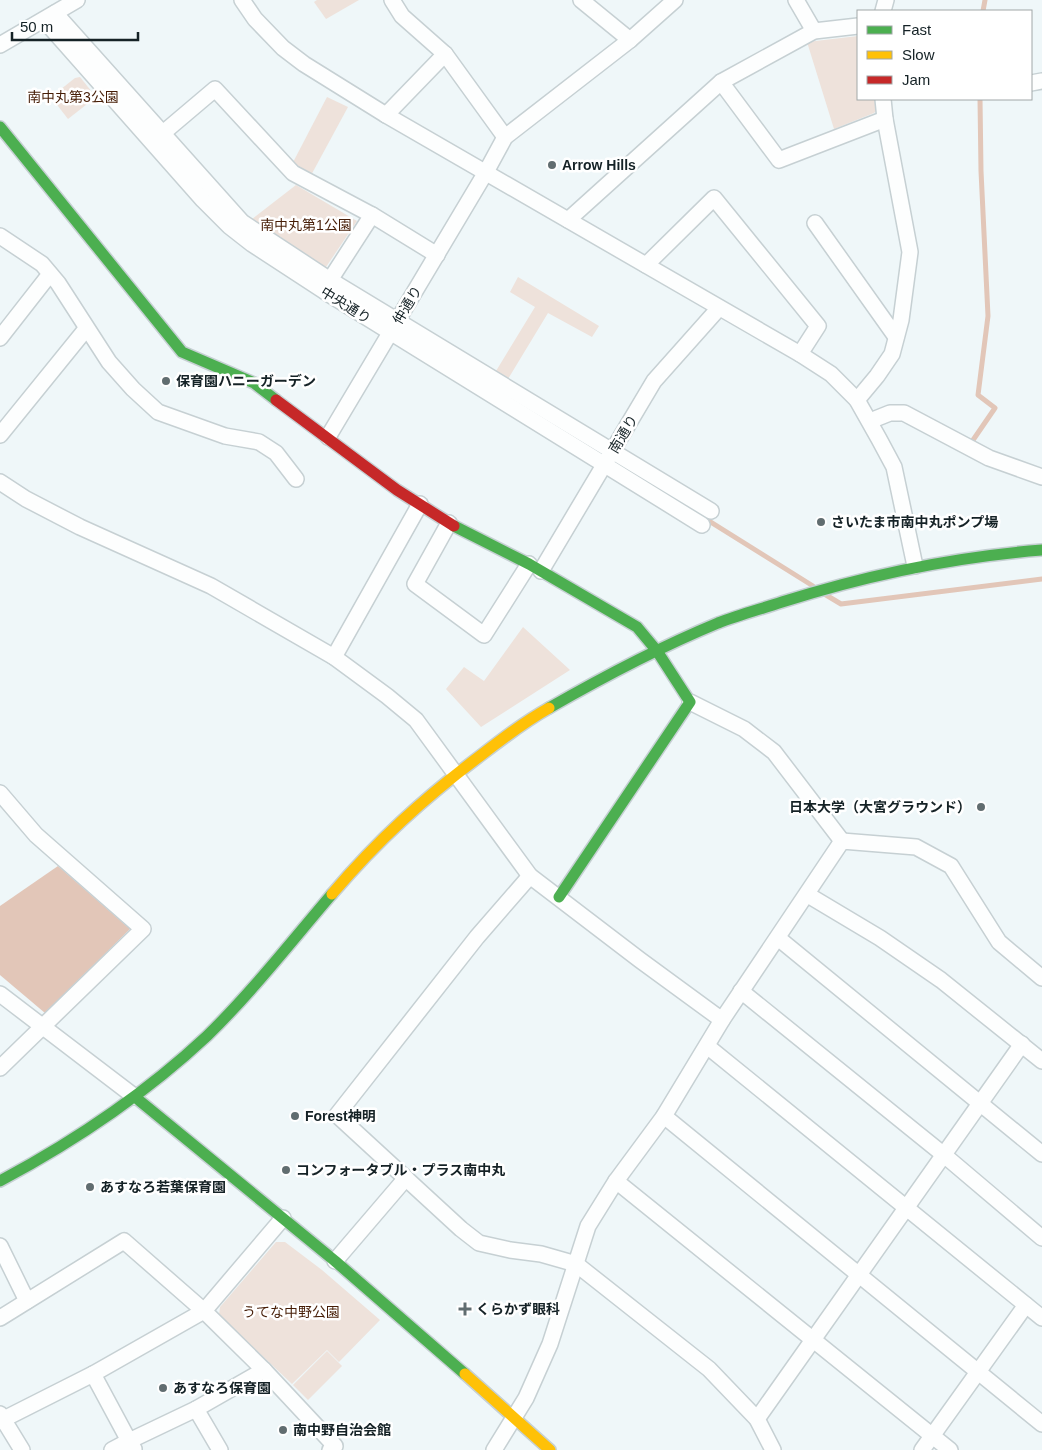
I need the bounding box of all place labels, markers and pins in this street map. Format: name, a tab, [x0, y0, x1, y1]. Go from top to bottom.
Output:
place label: Arrow Hills	[562, 157, 636, 173]
marker: Arrow Hills	[546, 159, 558, 171]
place label: 保育園ハニーガーデン	[176, 373, 316, 389]
marker: 保育園ハニーガーデン	[160, 375, 172, 387]
place label: さいたま市南中丸ポンプ場	[831, 514, 998, 530]
marker: さいたま市南中丸ポンプ場	[815, 516, 827, 528]
place label: 日本大学（大宮グラウンド）	[789, 799, 971, 815]
marker: 日本大学（大宮グラウンド）	[975, 801, 987, 813]
place label: Forest神明	[305, 1108, 376, 1124]
marker: Forest神明	[289, 1110, 301, 1122]
place label: コンフォータブル・プラス南中丸	[296, 1162, 505, 1178]
marker: コンフォータブル・プラス南中丸	[280, 1164, 292, 1176]
place label: あすなろ若葉保育園	[100, 1179, 226, 1195]
marker: あすなろ若葉保育園	[84, 1181, 96, 1193]
place label: くらかず眼科	[476, 1301, 560, 1317]
marker: くらかず眼科	[458, 1302, 472, 1316]
place label: あすなろ保育園	[173, 1380, 271, 1396]
marker: あすなろ保育園	[157, 1382, 169, 1394]
place label: 南中野自治会館	[293, 1422, 391, 1438]
marker: 南中野自治会館	[277, 1424, 289, 1436]

